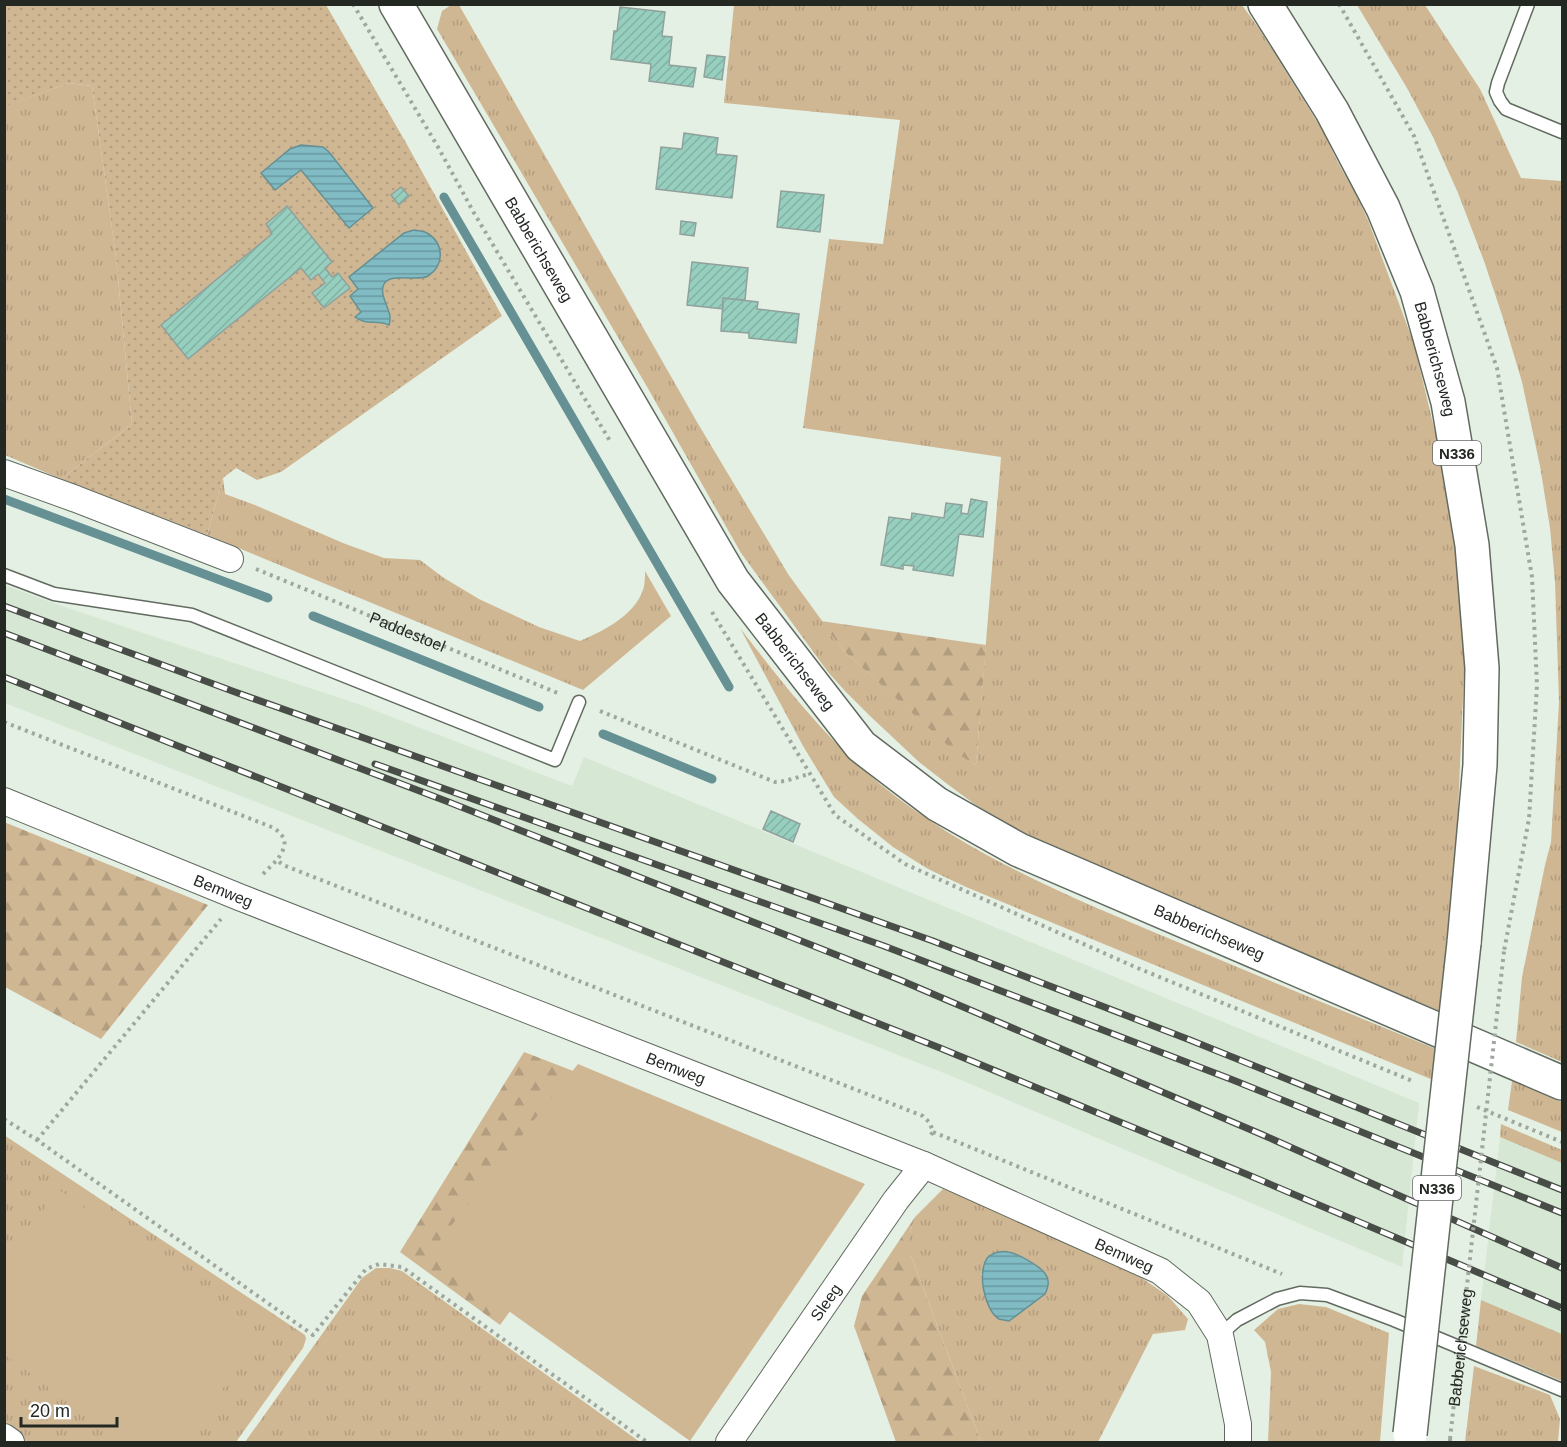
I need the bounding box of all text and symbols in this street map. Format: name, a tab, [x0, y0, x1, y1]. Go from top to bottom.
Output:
street label: Babberichseweg	[502, 194, 576, 305]
street label: Babberichseweg	[1412, 300, 1459, 418]
road number: N336	[1433, 441, 1481, 465]
street label: Paddestoel	[367, 608, 448, 654]
street label: Babberichseweg	[752, 609, 838, 713]
street label: Bemweg	[191, 871, 255, 910]
street label: Babberichseweg	[1152, 901, 1267, 963]
street label: Bemweg	[644, 1049, 708, 1087]
road number: N336	[1413, 1176, 1461, 1200]
street label: Bemweg	[1092, 1234, 1156, 1275]
street label: Sleeg	[807, 1280, 844, 1324]
street label: Babberichseweg	[1445, 1288, 1475, 1407]
scale bar	[21, 1390, 117, 1428]
text: 20 m	[30, 1401, 70, 1421]

